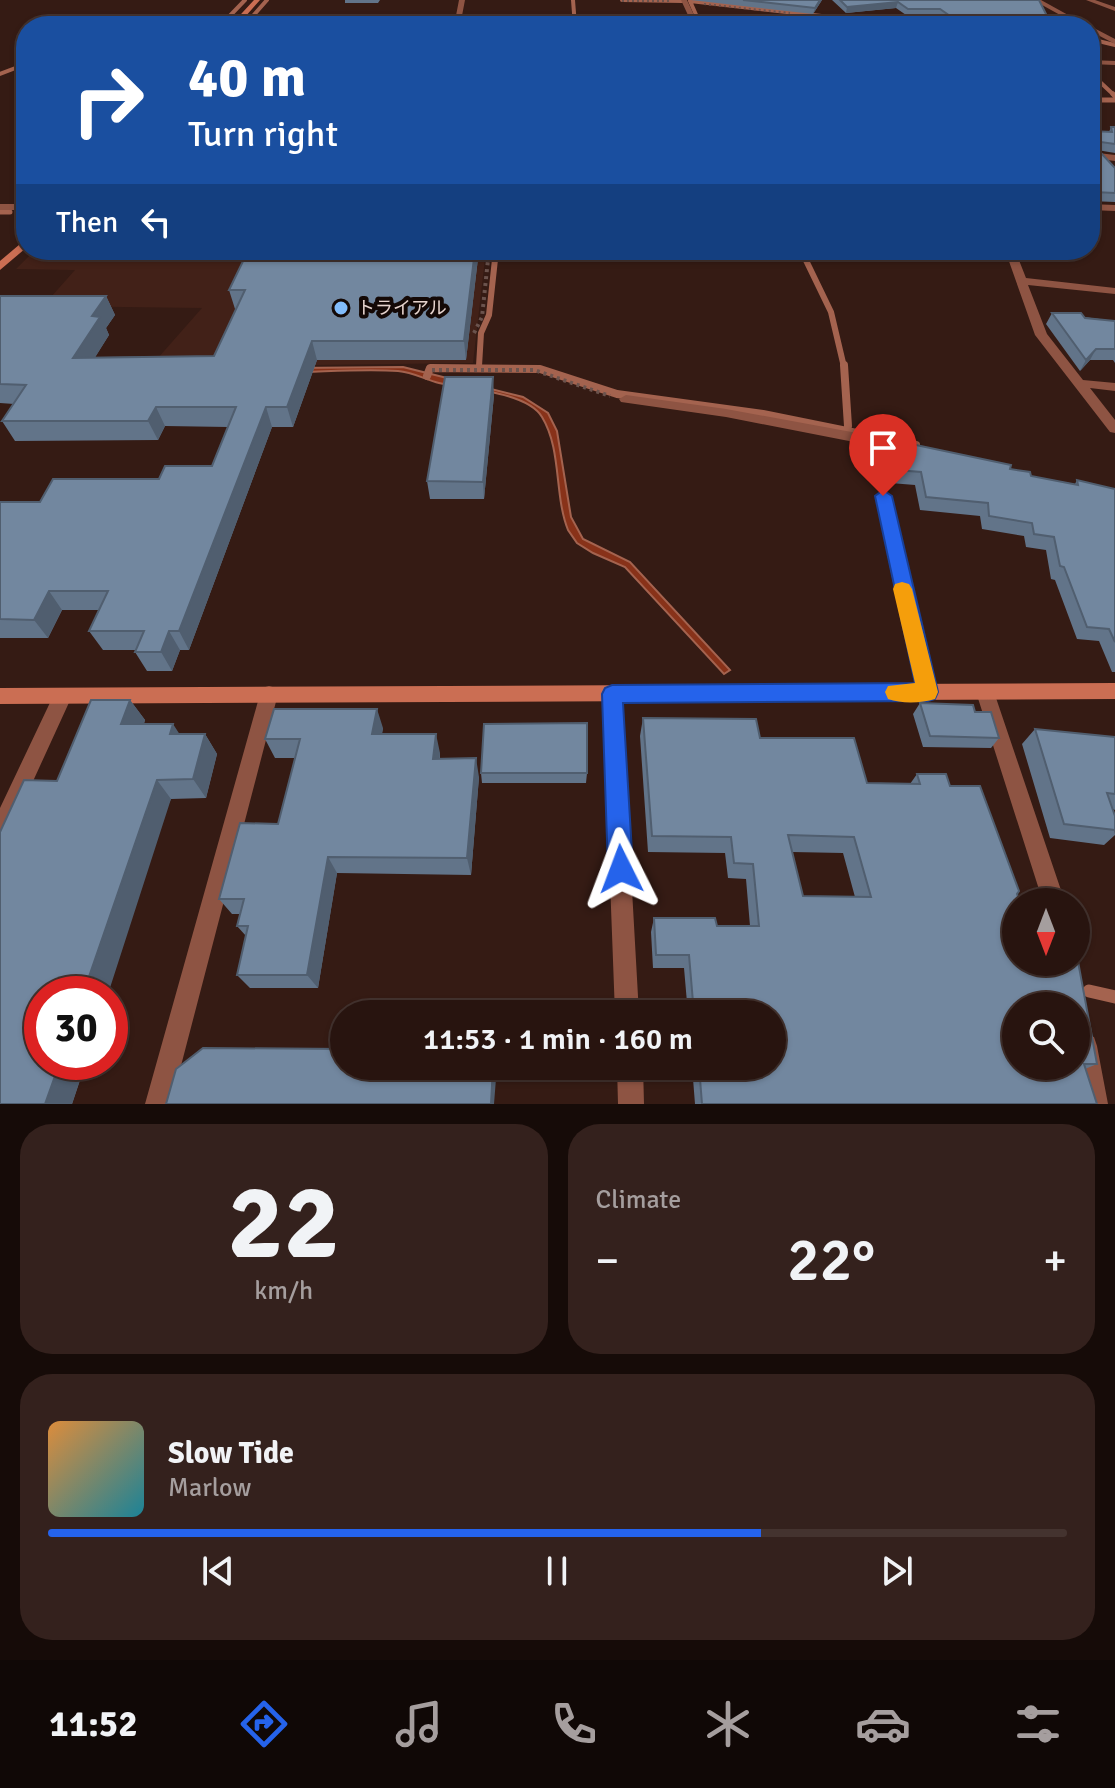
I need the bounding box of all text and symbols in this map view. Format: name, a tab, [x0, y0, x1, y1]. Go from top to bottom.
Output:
text: 40 m	[188, 43, 306, 112]
icon: right	[56, 48, 160, 152]
text: Turn right	[188, 112, 338, 157]
icon: left	[134, 200, 178, 244]
text: Then	[56, 204, 118, 241]
place label: トライアル	[357, 297, 447, 319]
marker: トライアル	[332, 299, 350, 317]
pin	[849, 414, 917, 496]
icon: arrive	[861, 426, 905, 470]
position arrow	[579, 827, 663, 911]
north arrow	[1002, 888, 1090, 976]
map controls	[1002, 888, 1090, 1080]
speed limit sign: 30	[24, 976, 128, 1080]
button: search	[1002, 992, 1090, 1080]
text: 11:53 · 1 min · 160 m	[423, 1021, 693, 1058]
text: 22	[228, 1159, 340, 1287]
text: Climate	[596, 1184, 681, 1216]
text: 22°	[787, 1224, 875, 1298]
text: −	[596, 1234, 619, 1288]
text: +	[1043, 1234, 1067, 1288]
text: km/h	[254, 1275, 313, 1307]
text: Slow Tide	[168, 1435, 294, 1472]
text: Marlow	[168, 1472, 251, 1504]
icon: previous	[196, 1549, 240, 1593]
icon: pause	[535, 1549, 579, 1593]
icon: next	[875, 1549, 919, 1593]
icon: directions	[236, 1696, 292, 1752]
icon: music	[391, 1696, 447, 1752]
icon: phone	[546, 1696, 602, 1752]
icon: climate	[700, 1696, 756, 1752]
icon: car	[855, 1696, 911, 1752]
icon: filters	[1010, 1696, 1066, 1752]
text: 11:52	[49, 1702, 138, 1747]

